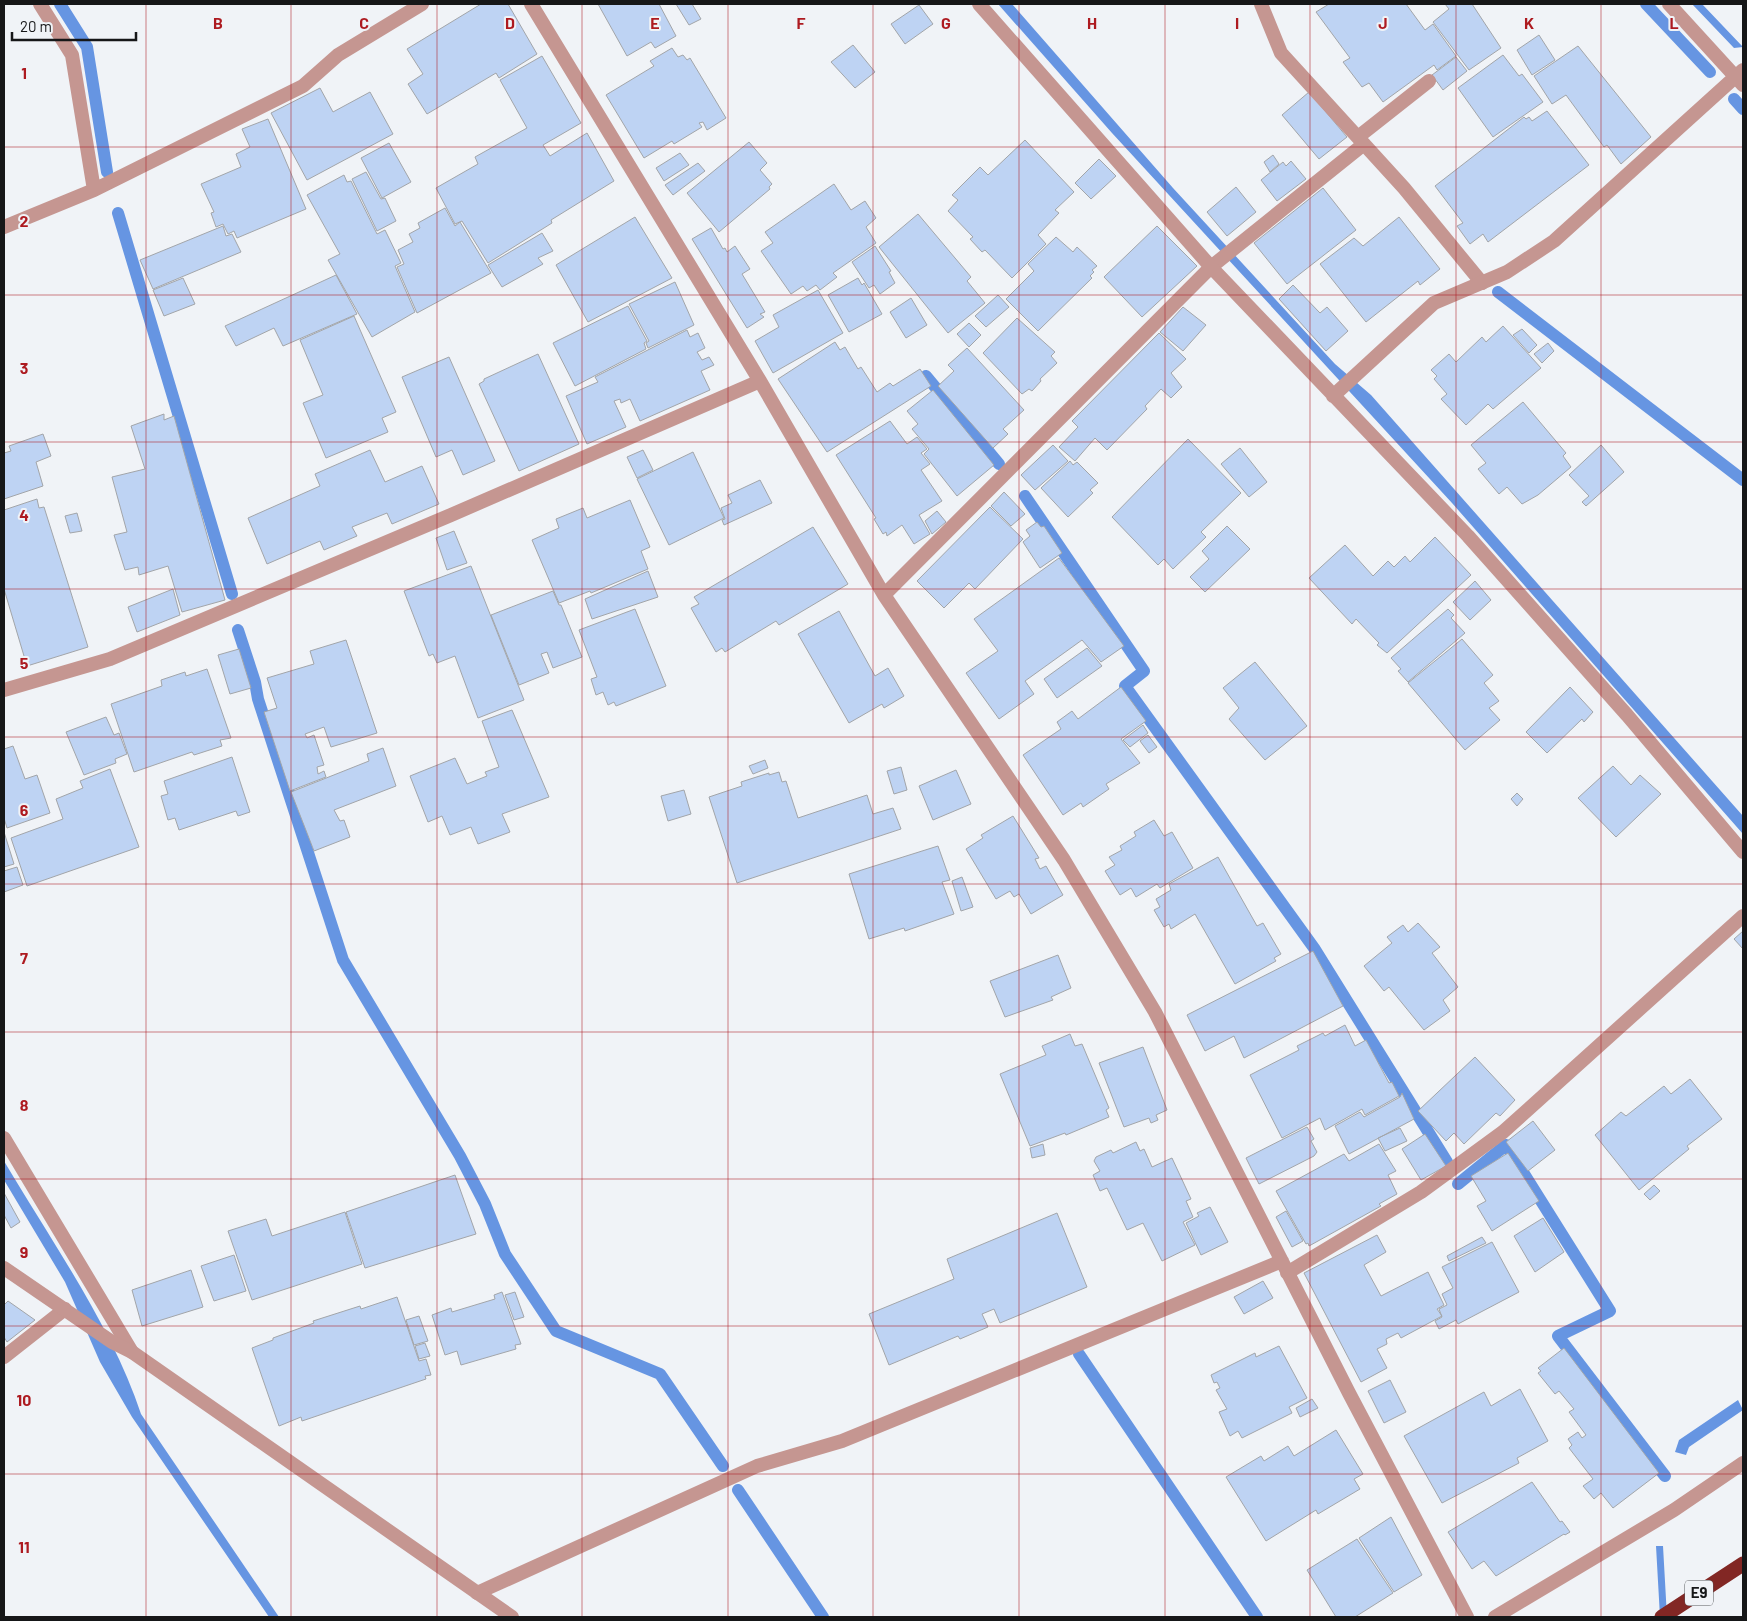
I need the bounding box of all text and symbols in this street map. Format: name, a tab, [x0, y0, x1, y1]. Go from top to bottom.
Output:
scale bar	[12, 10, 136, 42]
text: B	[213, 13, 223, 32]
text: C	[359, 13, 369, 32]
text: D	[505, 13, 515, 32]
text: E	[650, 13, 660, 32]
text: F	[797, 13, 806, 32]
text: G	[941, 13, 951, 32]
text: H	[1087, 13, 1097, 32]
text: I	[1235, 13, 1239, 32]
text: J	[1378, 13, 1388, 32]
text: K	[1524, 13, 1534, 32]
text: L	[1669, 13, 1679, 32]
text: 20 m	[20, 17, 52, 35]
text: 1	[21, 63, 27, 82]
text: 2	[20, 211, 29, 230]
text: 3	[20, 358, 28, 377]
text: 4	[19, 505, 29, 524]
text: 5	[20, 653, 29, 672]
text: 6	[20, 800, 29, 819]
text: 7	[20, 948, 28, 967]
text: 8	[20, 1095, 29, 1114]
text: 9	[20, 1242, 28, 1261]
text: 10	[17, 1390, 31, 1409]
text: 11	[18, 1537, 30, 1556]
road number: E9	[1685, 1580, 1713, 1606]

